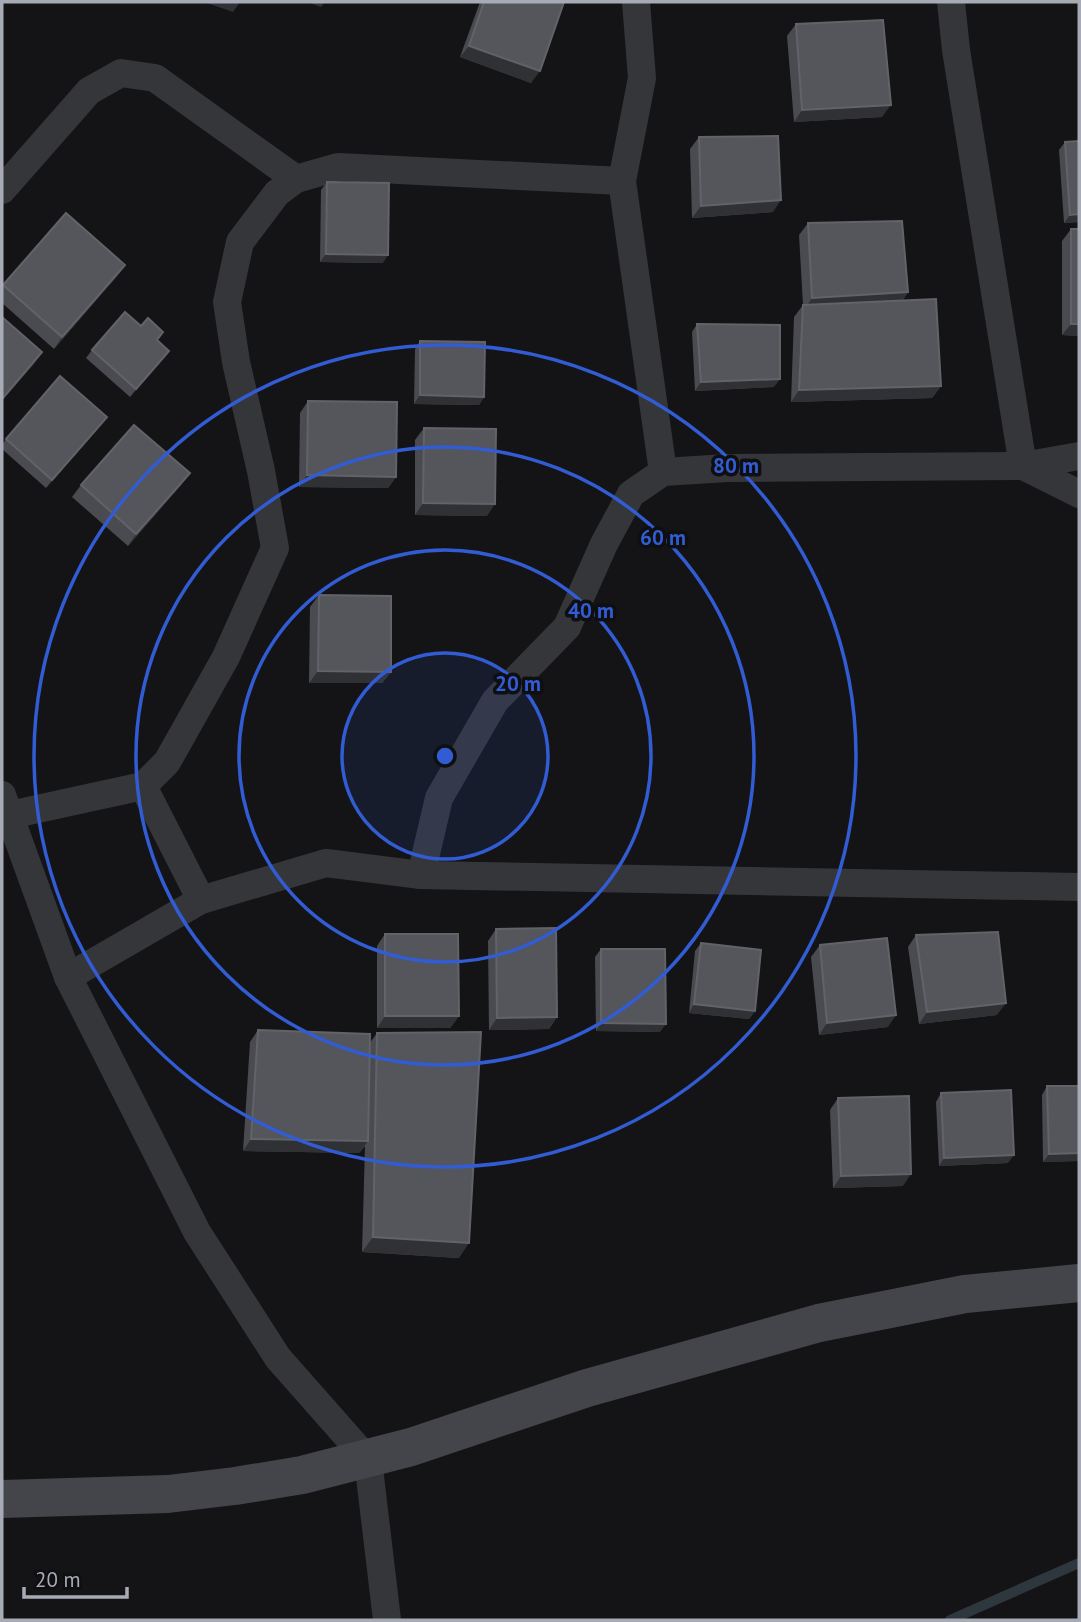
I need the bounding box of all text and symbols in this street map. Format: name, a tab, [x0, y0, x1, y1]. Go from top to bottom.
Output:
text: 80 m	[713, 452, 759, 479]
text: 60 m	[640, 524, 686, 551]
text: 40 m	[568, 597, 614, 624]
text: 20 m	[495, 670, 541, 697]
centre of rings	[433, 744, 457, 768]
scale bar	[24, 1556, 128, 1600]
text: 20 m	[35, 1566, 81, 1593]

